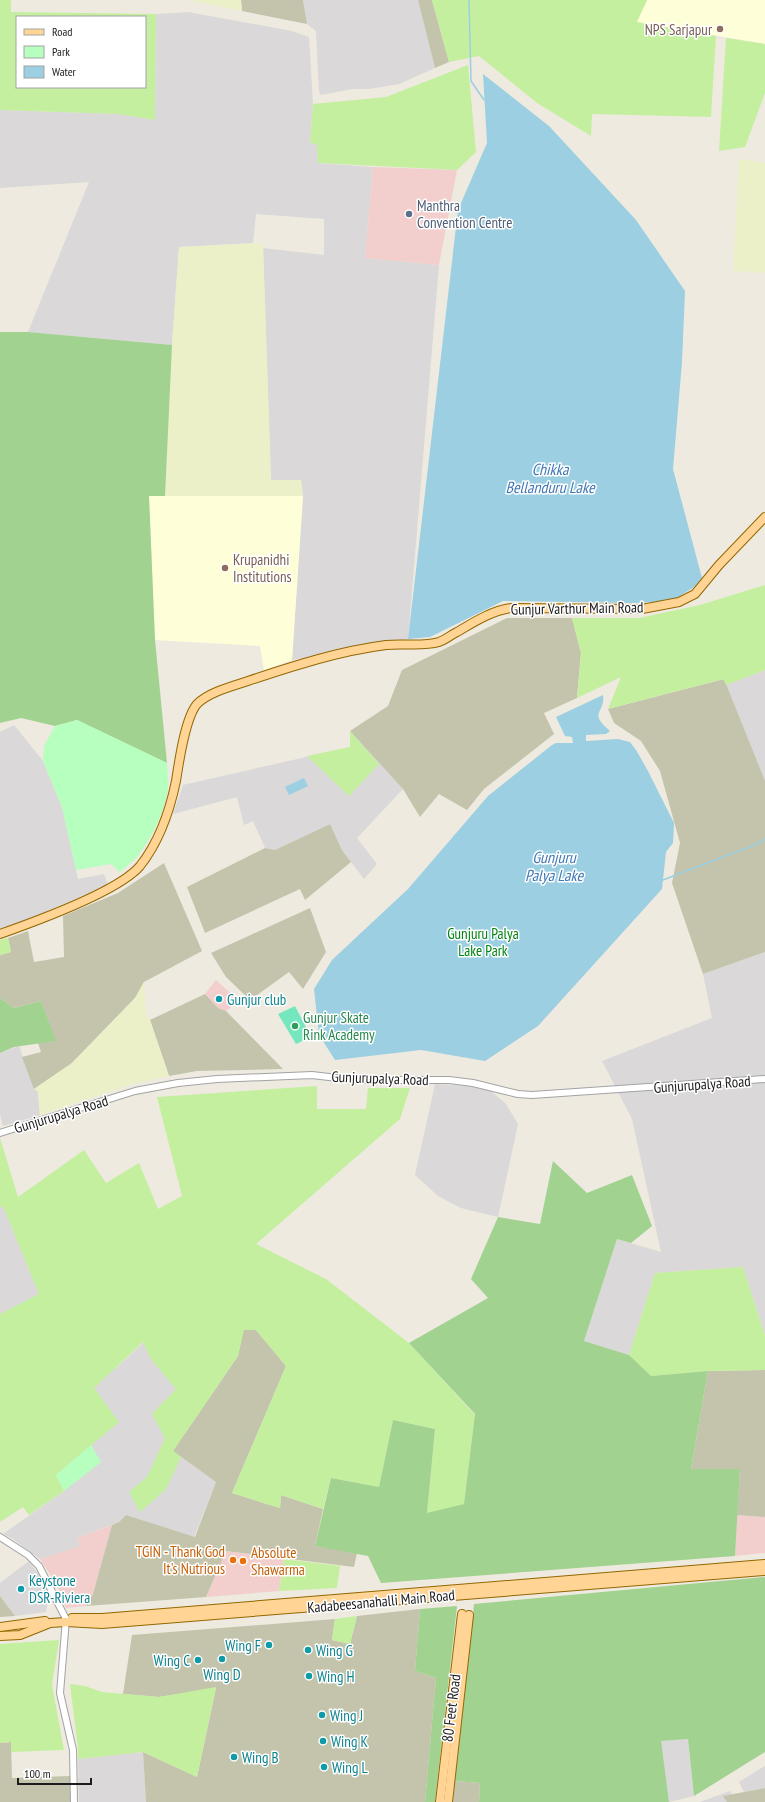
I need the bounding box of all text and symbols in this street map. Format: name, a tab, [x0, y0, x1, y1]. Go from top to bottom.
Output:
legend	[16, 16, 146, 88]
place label: NPS Sarjapur	[645, 20, 713, 39]
text: Road	[52, 24, 72, 39]
marker: NPS Sarjapur	[715, 24, 725, 34]
text: Park	[52, 44, 70, 59]
text: Water	[52, 64, 77, 79]
place label: Manthra Convention Centre	[417, 196, 512, 232]
marker: Manthra Convention Centre	[404, 209, 414, 219]
water label: Chikka Bellanduru Lake	[505, 459, 596, 497]
place label: Krupanidhi Institutions	[233, 550, 292, 586]
marker: Krupanidhi Institutions	[220, 563, 230, 573]
street label: Gunjur Varthur Main Road	[511, 597, 643, 619]
water label: Gunjuru Palya Lake	[525, 847, 584, 885]
park label: Gunjuru Palya Lake Park	[447, 924, 519, 960]
place label: Gunjur club	[227, 990, 286, 1009]
marker: Gunjur club	[214, 994, 224, 1004]
place label: Gunjur Skate Rink Academy	[303, 1008, 375, 1044]
marker: Gunjur Skate Rink Academy	[290, 1021, 300, 1031]
street label: Gunjurupalya Road	[331, 1067, 429, 1089]
street label: Gunjurupalya Road	[653, 1071, 751, 1097]
street label: Gunjurupalya Road	[12, 1091, 110, 1137]
place label: TGIN - Thank God It's Nutrious	[136, 1542, 225, 1578]
place label: Absolute Shawarma	[251, 1543, 305, 1579]
marker: TGIN - Thank God It's Nutrious	[228, 1555, 238, 1565]
marker: Absolute Shawarma	[238, 1556, 248, 1566]
place label: Keystone DSR-Riviera	[29, 1571, 90, 1607]
marker: Keystone DSR-Riviera	[16, 1584, 26, 1594]
street label: Kadabeesanahalli Main Road	[306, 1585, 456, 1617]
place label: Wing F	[225, 1636, 261, 1655]
marker: Wing F	[264, 1640, 274, 1650]
place label: Wing G	[316, 1641, 353, 1660]
marker: Wing G	[303, 1645, 313, 1655]
place label: Wing C	[154, 1651, 190, 1670]
marker: Wing D	[217, 1654, 227, 1664]
marker: Wing C	[193, 1655, 203, 1665]
place label: Wing D	[203, 1665, 241, 1684]
place label: Wing H	[317, 1667, 355, 1686]
marker: Wing H	[304, 1671, 314, 1681]
street label: 80 Feet Road	[437, 1673, 465, 1743]
place label: Wing J	[330, 1706, 363, 1725]
marker: Wing J	[317, 1710, 327, 1720]
place label: Wing K	[331, 1732, 369, 1751]
marker: Wing K	[318, 1736, 328, 1746]
place label: Wing B	[242, 1748, 279, 1767]
marker: Wing B	[229, 1752, 239, 1762]
place label: Wing L	[332, 1758, 369, 1777]
scale bar	[18, 1760, 91, 1786]
marker: Wing L	[319, 1762, 329, 1772]
text: 100 m	[24, 1766, 51, 1781]

